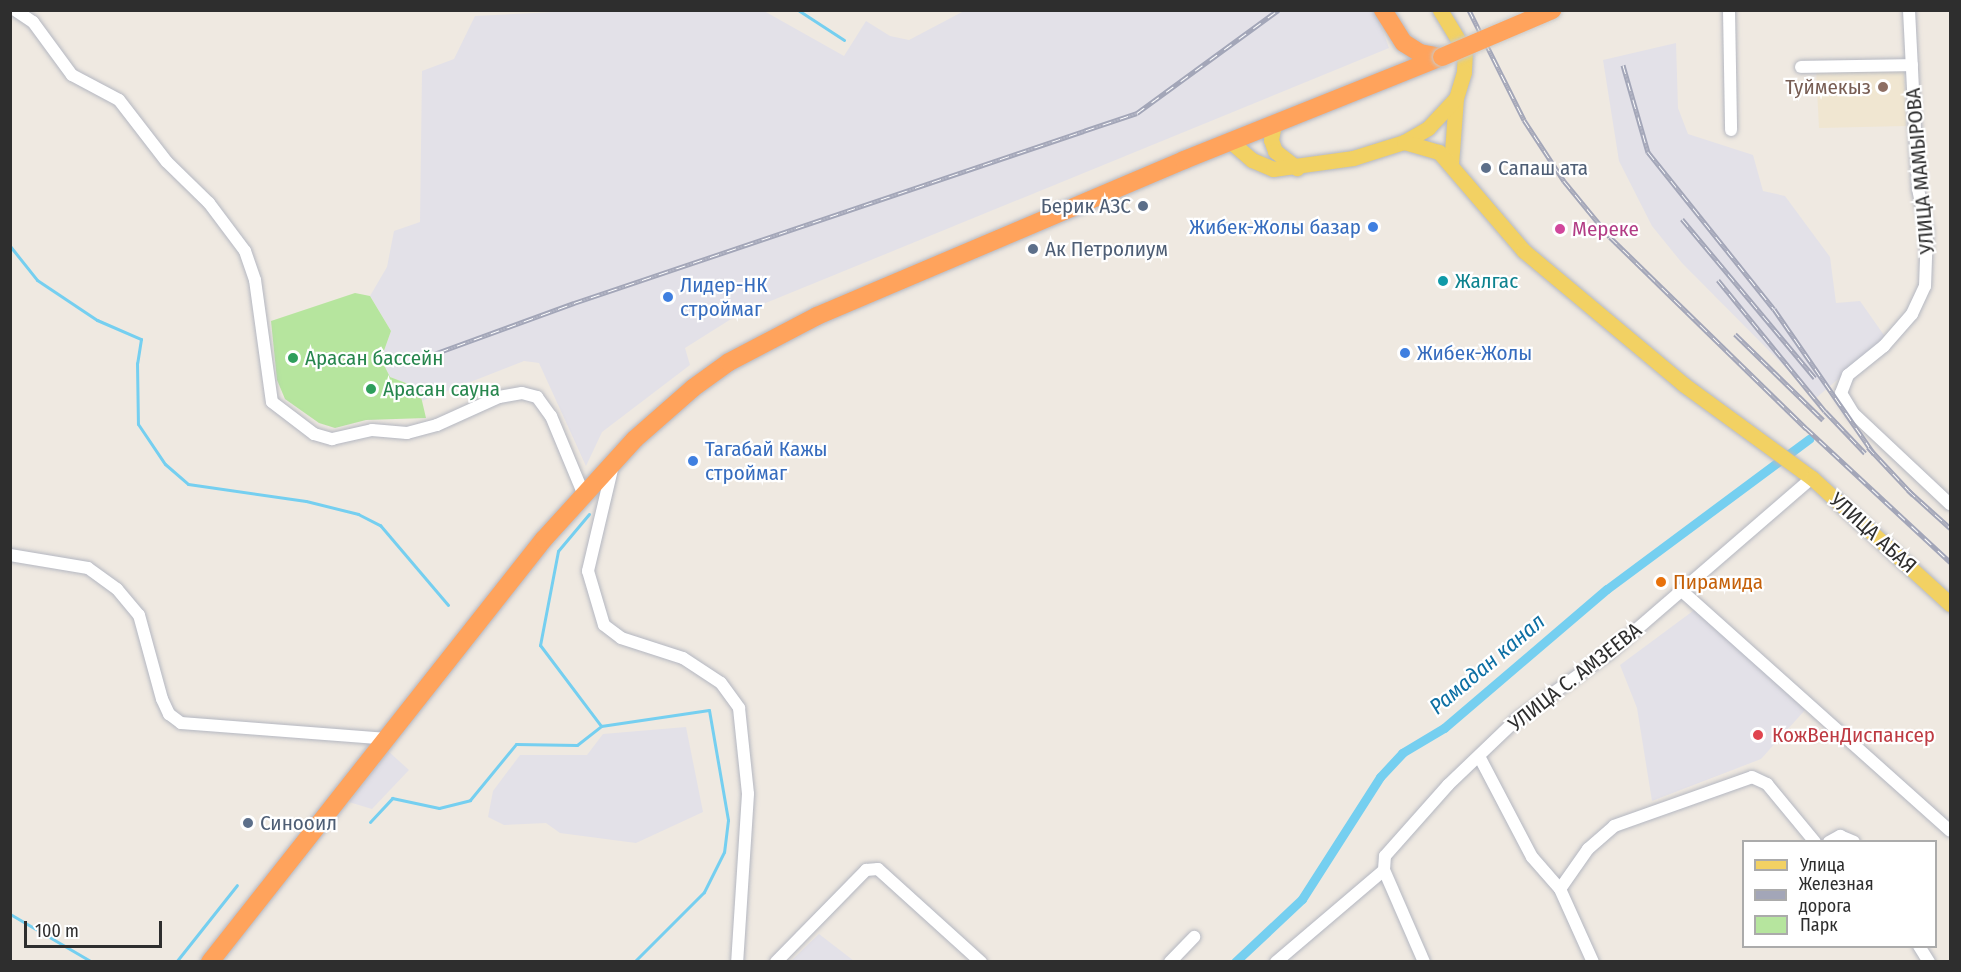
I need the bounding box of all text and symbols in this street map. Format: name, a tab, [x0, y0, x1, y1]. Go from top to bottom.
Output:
place label: Туймекыз	[1785, 74, 1871, 100]
marker: Туймекыз	[1876, 80, 1890, 94]
street label: УЛИЦА МАМЫРОВА	[1900, 87, 1940, 255]
place label: Сапаш ата	[1498, 155, 1588, 181]
marker: Сапаш ата	[1479, 161, 1493, 175]
place label: Берик АЗС	[1041, 193, 1131, 219]
marker: Берик АЗС	[1136, 199, 1150, 213]
place label: Жибек-Жолы базар	[1189, 214, 1361, 240]
place label: Мереке	[1572, 216, 1639, 242]
marker: Жибек-Жолы базар	[1366, 220, 1380, 234]
marker: Мереке	[1553, 222, 1567, 236]
place label: Ак Петролиум	[1045, 236, 1168, 262]
marker: Ак Петролиум	[1026, 242, 1040, 256]
place label: Жалгас	[1455, 268, 1518, 294]
place label: Лидер-НК строймаг	[680, 272, 767, 322]
marker: Жалгас	[1436, 274, 1450, 288]
marker: Лидер-НК строймаг	[661, 290, 675, 304]
place label: Жибек-Жолы	[1417, 340, 1532, 366]
place label: Арасан бассейн	[305, 345, 444, 371]
marker: Жибек-Жолы	[1398, 346, 1412, 360]
marker: Арасан бассейн	[286, 351, 300, 365]
place label: Арасан сауна	[383, 376, 500, 402]
marker: Арасан сауна	[364, 382, 378, 396]
place label: Тагабай Кажы строймаг	[705, 436, 828, 486]
marker: Тагабай Кажы строймаг	[686, 454, 700, 468]
street label: УЛИЦА АБАЯ	[1824, 488, 1922, 578]
place label: Пирамида	[1673, 569, 1763, 595]
marker: Пирамида	[1654, 575, 1668, 589]
water label: Рамадан канал	[1424, 608, 1550, 720]
street label: УЛИЦА С. АМЗЕЕВА	[1504, 617, 1646, 737]
place label: КожВенДиспансер	[1772, 722, 1935, 748]
marker: КожВенДиспансер	[1749, 726, 1767, 744]
place label: Синооил	[260, 810, 337, 836]
marker: Синооил	[241, 816, 255, 830]
legend	[1742, 840, 1937, 948]
text: Улица	[1800, 854, 1845, 876]
text: Железная дорога	[1799, 873, 1874, 917]
scale bar	[27, 909, 165, 947]
text: Парк	[1800, 914, 1838, 936]
text: 100 m	[35, 920, 79, 942]

